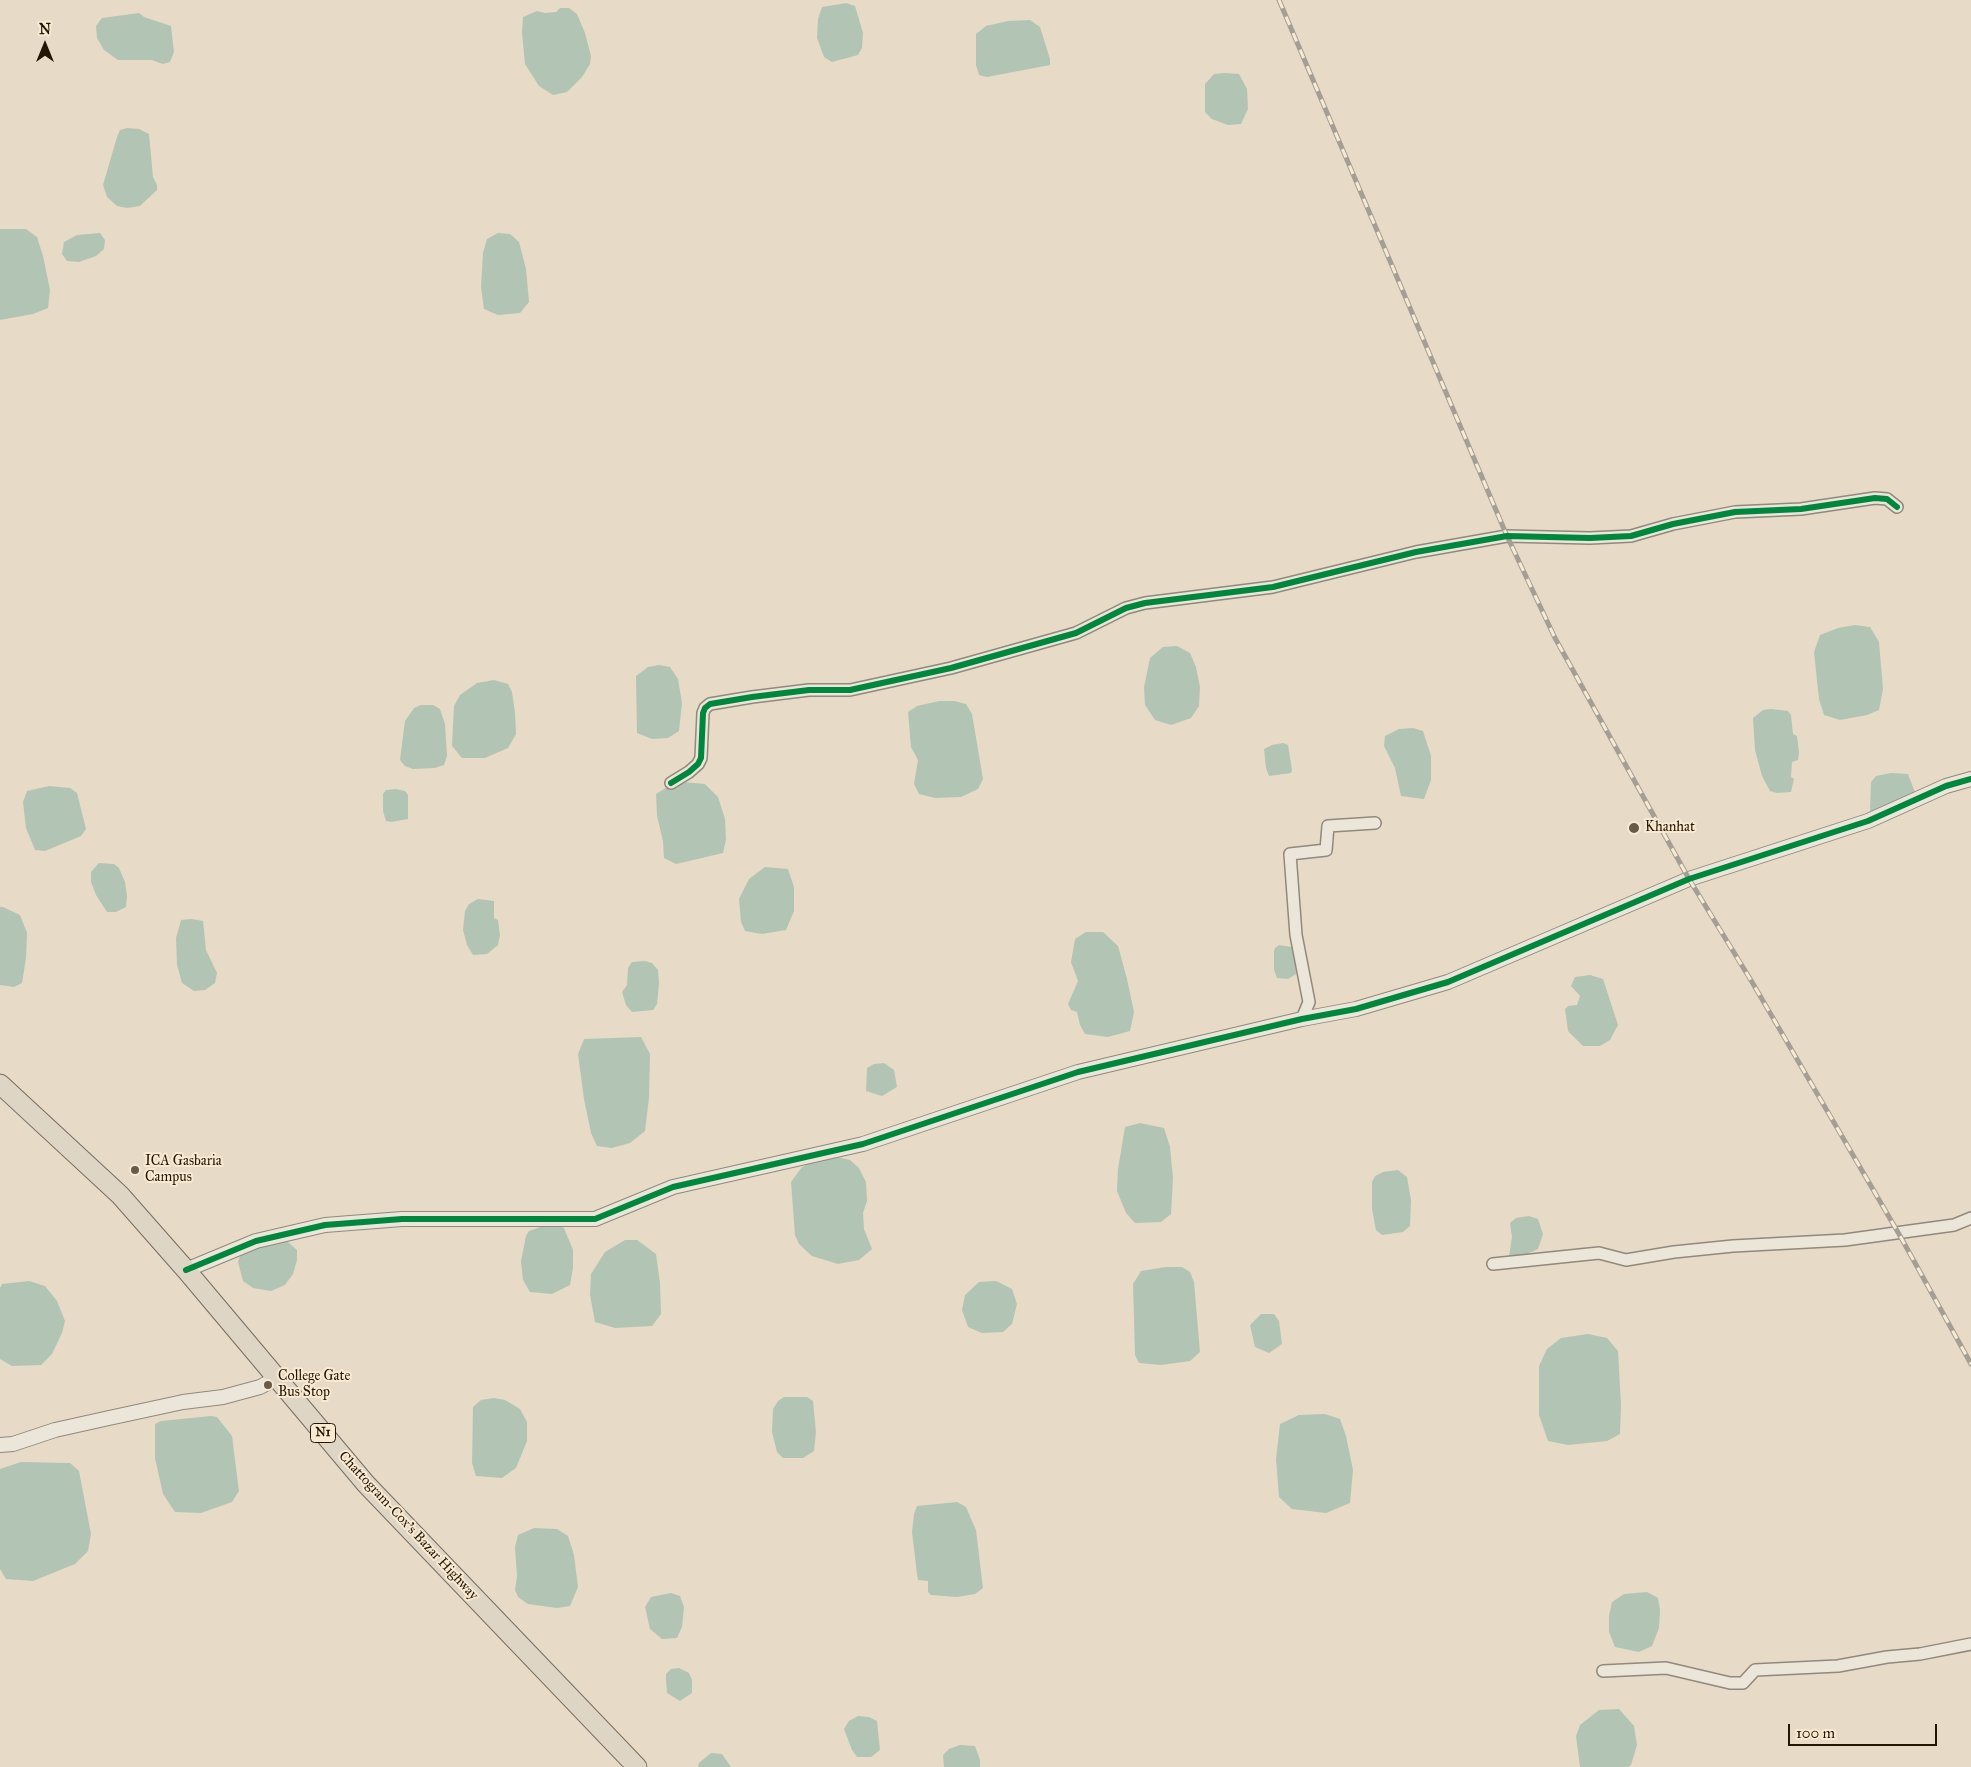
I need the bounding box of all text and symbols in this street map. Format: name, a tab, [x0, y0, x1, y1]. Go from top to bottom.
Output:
north arrow	[20, 20, 70, 70]
text: N	[39, 21, 51, 38]
place label: Khanhat	[1645, 820, 1695, 836]
marker: Khanhat	[1627, 821, 1641, 835]
place label: ICA Gasbaria Campus	[145, 1154, 222, 1186]
marker: ICA Gasbaria Campus	[129, 1164, 141, 1176]
place label: College Gate Bus Stop	[278, 1369, 350, 1401]
marker: College Gate Bus Stop	[262, 1379, 274, 1391]
road number: N1	[310, 1424, 336, 1442]
street label: Chattogram-Cox's Bazar Highway	[335, 1448, 481, 1604]
scale bar	[1791, 1714, 1940, 1746]
text: 100 m	[1796, 1724, 1835, 1742]

